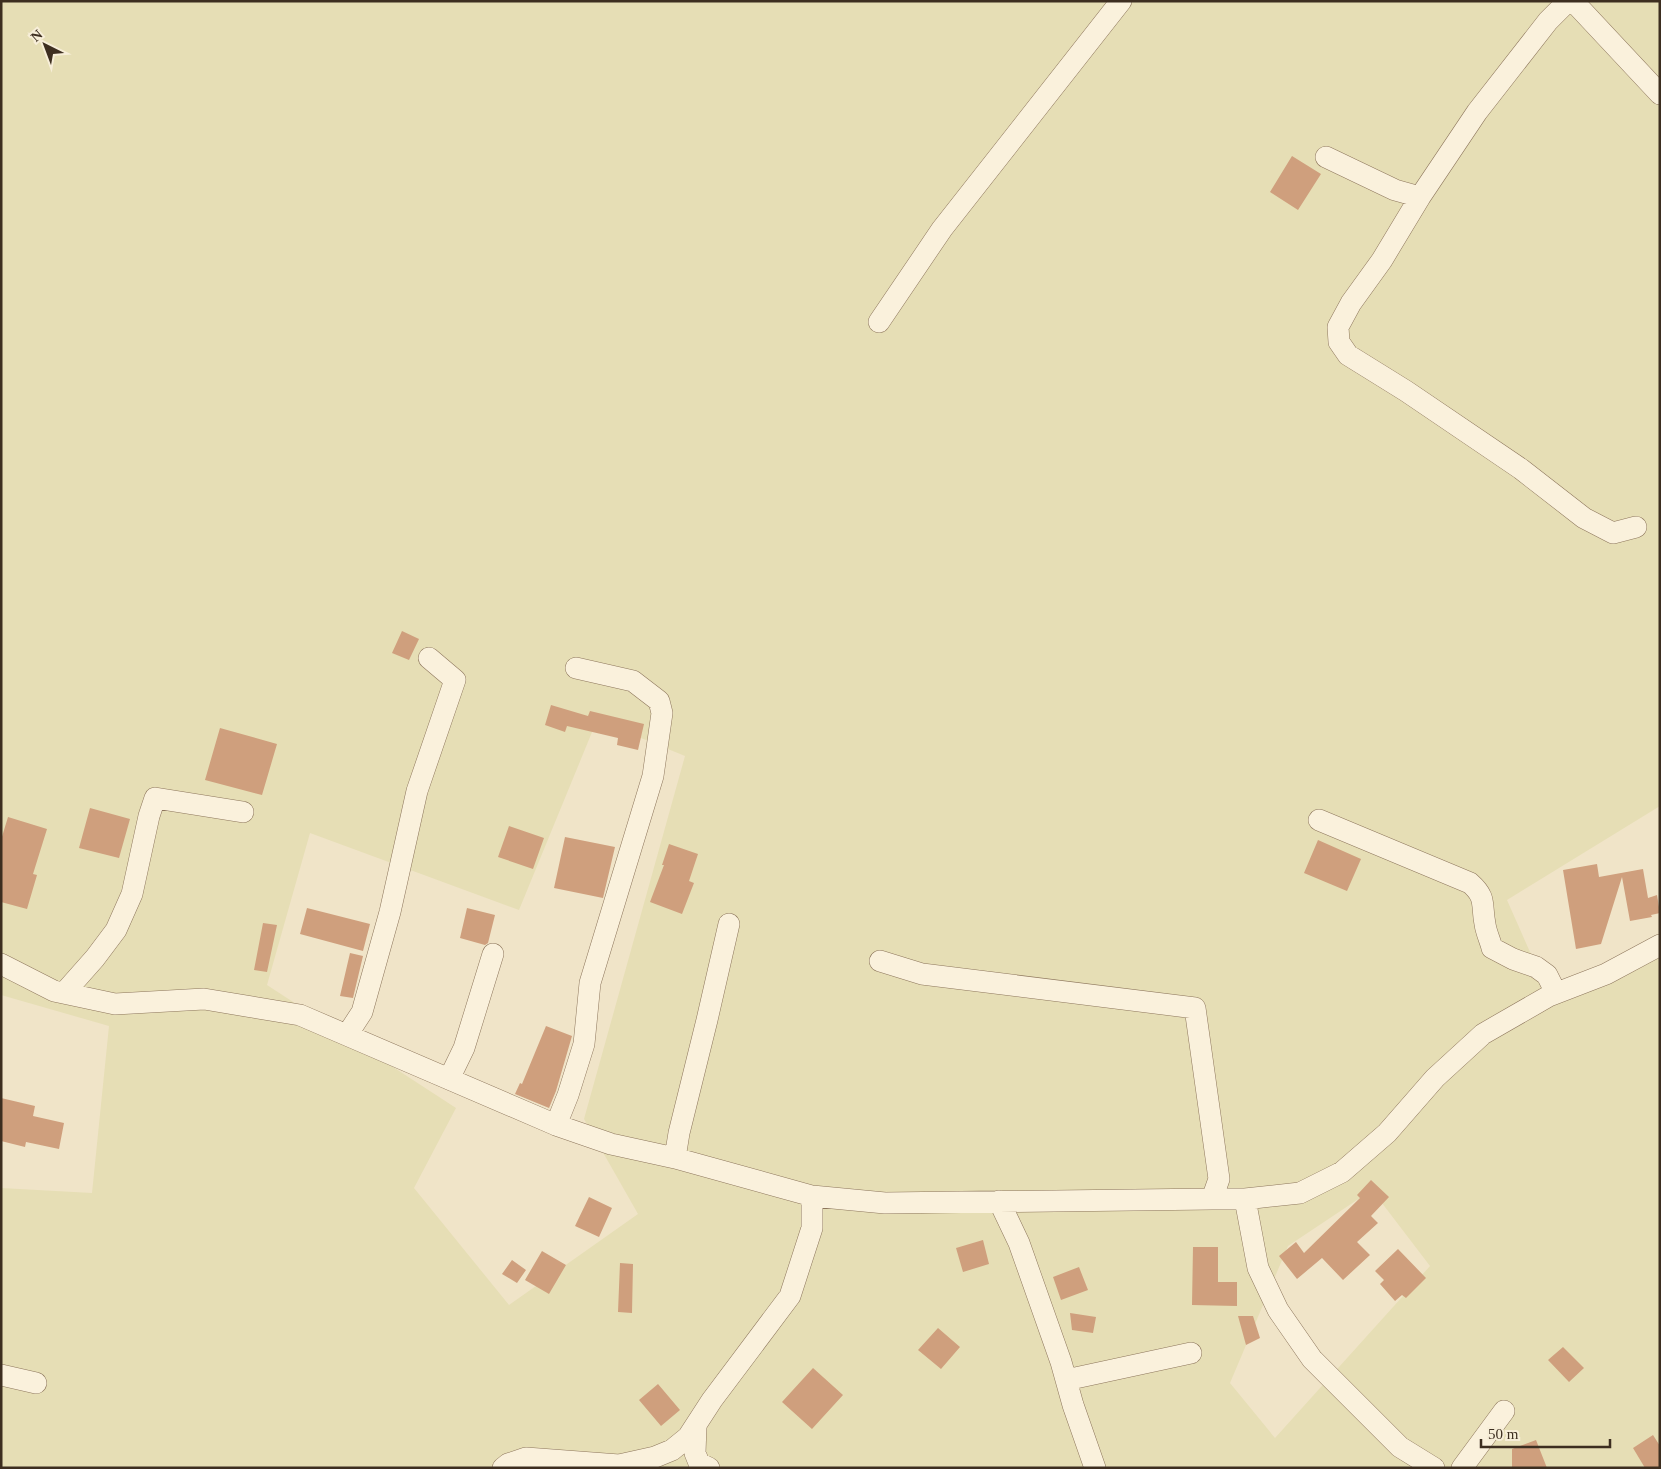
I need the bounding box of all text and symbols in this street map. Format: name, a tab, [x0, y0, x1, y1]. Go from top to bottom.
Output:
north arrow	[20, 20, 70, 70]
text: N	[28, 27, 45, 45]
scale bar	[1481, 1416, 1610, 1448]
text: 50 m	[1488, 1426, 1519, 1442]

